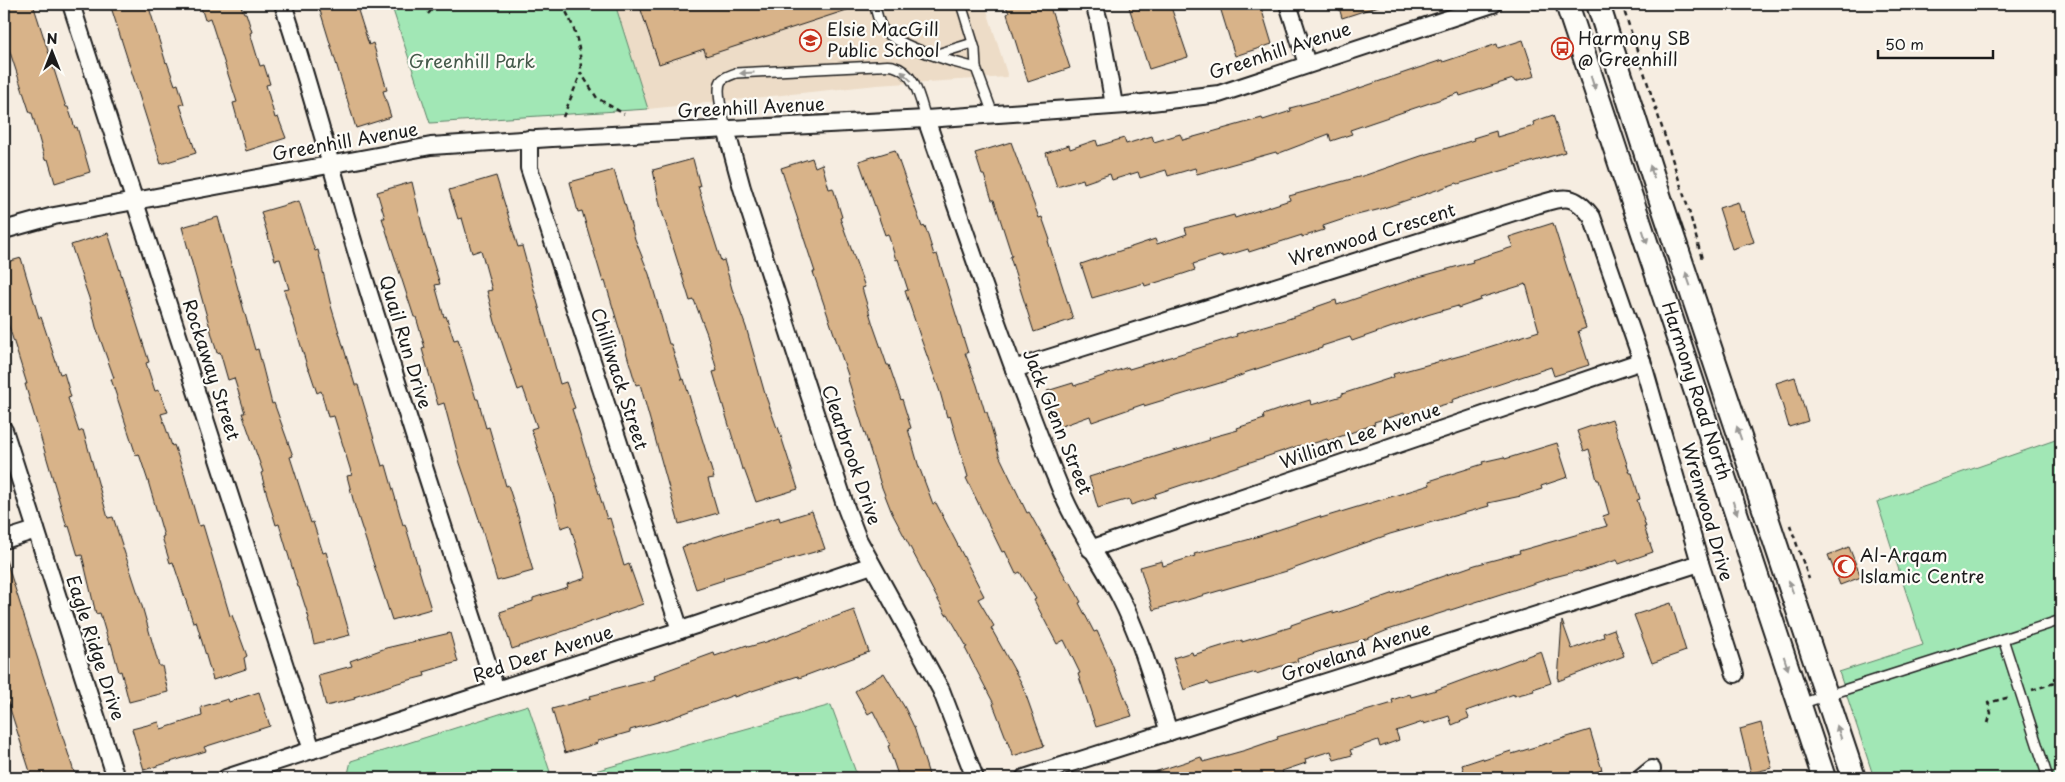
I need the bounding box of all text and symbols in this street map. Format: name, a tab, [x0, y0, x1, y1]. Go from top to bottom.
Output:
street label: Greenhill Avenue	[1205, 14, 1354, 85]
place label: Elsie MacGill Public School	[827, 15, 940, 63]
place label: Harmony SB @ Greenhill	[1578, 24, 1690, 72]
north arrow	[28, 28, 78, 78]
text: N	[46, 28, 58, 49]
school or university icon: Elsie MacGill Public School	[799, 28, 823, 52]
scale bar	[1878, 28, 1992, 60]
text: 50 m	[1885, 32, 1924, 55]
bus stop icon: Harmony SB @ Greenhill	[1550, 37, 1574, 61]
park label: Greenhill Park	[409, 47, 535, 74]
one-way arrow	[739, 69, 755, 77]
one-way arrow	[900, 70, 912, 81]
one-way arrow	[1590, 76, 1598, 91]
street label: Greenhill Avenue	[677, 89, 825, 124]
street label: Greenhill Avenue	[270, 114, 420, 167]
one-way arrow	[1648, 164, 1655, 179]
street label: Wrenwood Crescent	[1285, 195, 1458, 272]
one-way arrow	[1641, 230, 1649, 245]
one-way arrow	[1683, 271, 1691, 286]
street label: Quail Run Drive	[373, 272, 440, 412]
street label: Rockaway Street	[177, 295, 248, 444]
street label: Harmony Road North	[1656, 298, 1739, 483]
street label: Chilliwack Street	[585, 304, 656, 453]
street label: Jack Glenn Street	[1017, 345, 1100, 498]
street label: Clearbrook Drive	[816, 381, 889, 528]
street label: William Lee Avenue	[1276, 394, 1444, 475]
one-way arrow	[1735, 425, 1743, 440]
street label: Wrenwood Drive	[1676, 439, 1741, 584]
one-way arrow	[1731, 501, 1739, 516]
place label: Al-Arqam Islamic Centre	[1860, 541, 1985, 589]
mosque icon: Al-Arqam Islamic Centre	[1832, 554, 1856, 578]
street label: Eagle Ridge Drive	[60, 572, 133, 723]
one-way arrow	[1787, 579, 1795, 594]
street label: Groveland Avenue	[1277, 614, 1434, 687]
street label: Red Deer Avenue	[469, 617, 616, 688]
one-way arrow	[1783, 655, 1790, 670]
one-way arrow	[1835, 724, 1843, 739]

